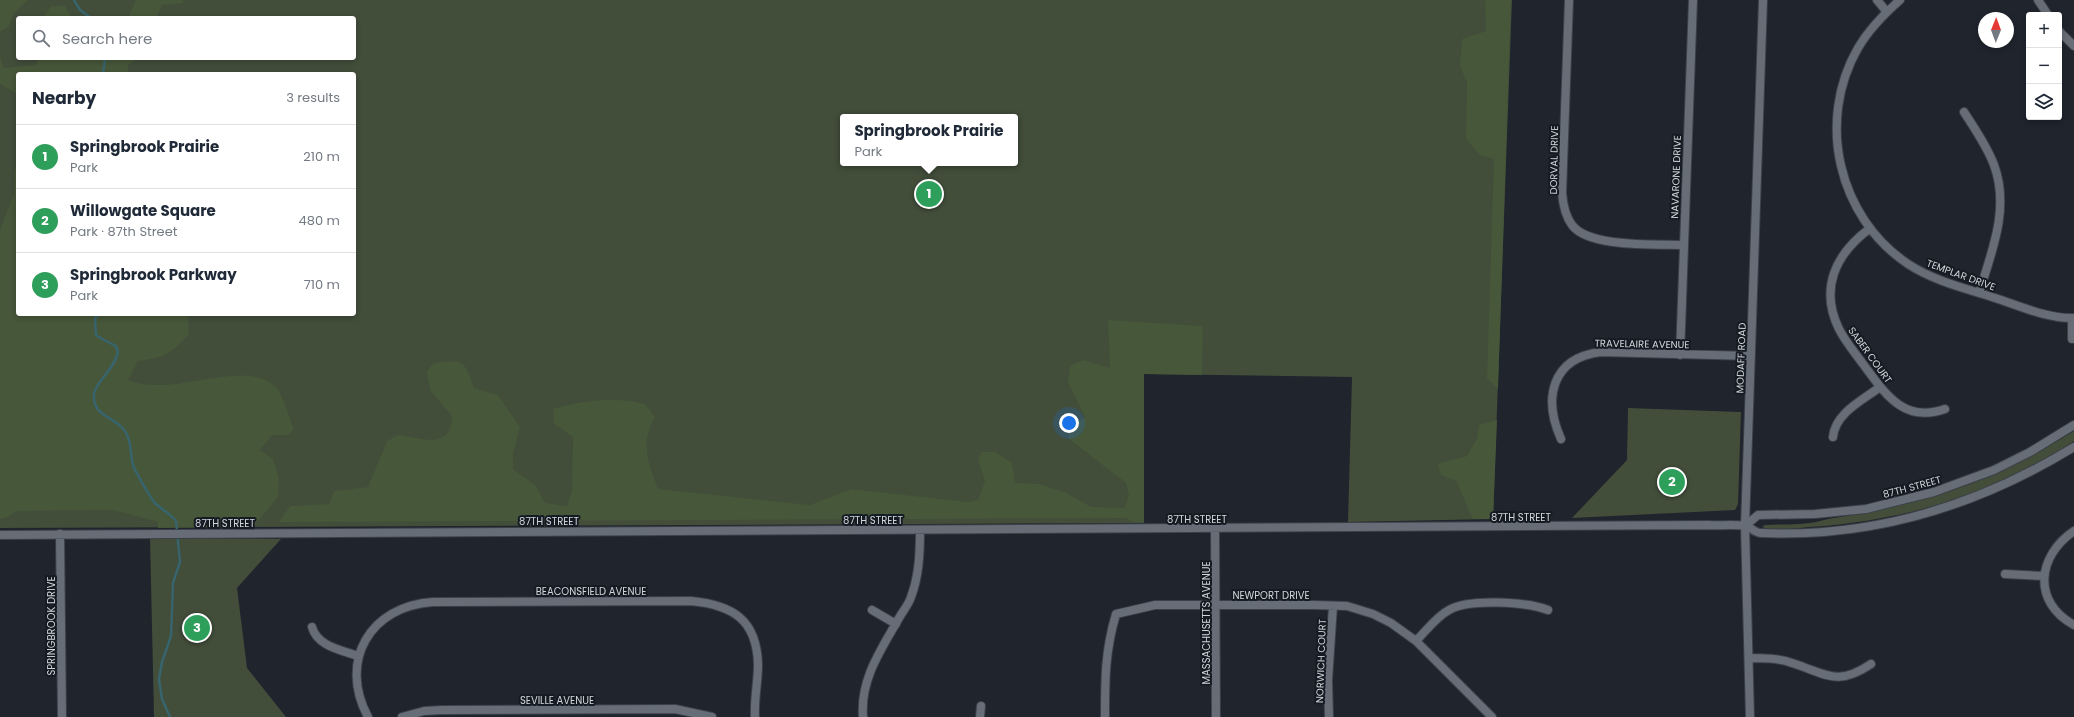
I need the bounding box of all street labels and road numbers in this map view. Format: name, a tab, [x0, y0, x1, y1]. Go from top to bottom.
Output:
street label: DORVAL DRIVE	[1546, 125, 1562, 195]
street label: NAVARONE DRIVE	[1667, 135, 1685, 219]
street label: TEMPLAR DRIVE	[1924, 256, 1998, 294]
street label: MODAFF ROAD	[1732, 322, 1750, 394]
street label: SABER COURT	[1844, 324, 1896, 387]
street label: TRAVELAIRE AVENUE	[1594, 336, 1690, 352]
street label: 87TH STREET	[1881, 472, 1943, 502]
street label: 87TH STREET	[1491, 510, 1551, 525]
street label: 87TH STREET	[1167, 512, 1227, 527]
street label: 87TH STREET	[843, 513, 903, 528]
street label: 87TH STREET	[519, 514, 579, 529]
street label: 87TH STREET	[195, 516, 255, 531]
street label: MASSACHUSETTS AVENUE	[1199, 561, 1214, 685]
street label: SPRINGBROOK DRIVE	[44, 576, 59, 676]
street label: BEACONSFIELD AVENUE	[536, 584, 646, 599]
street label: NEWPORT DRIVE	[1232, 588, 1310, 603]
street label: NORWICH COURT	[1312, 618, 1330, 703]
street label: SEVILLE AVENUE	[520, 693, 594, 708]

